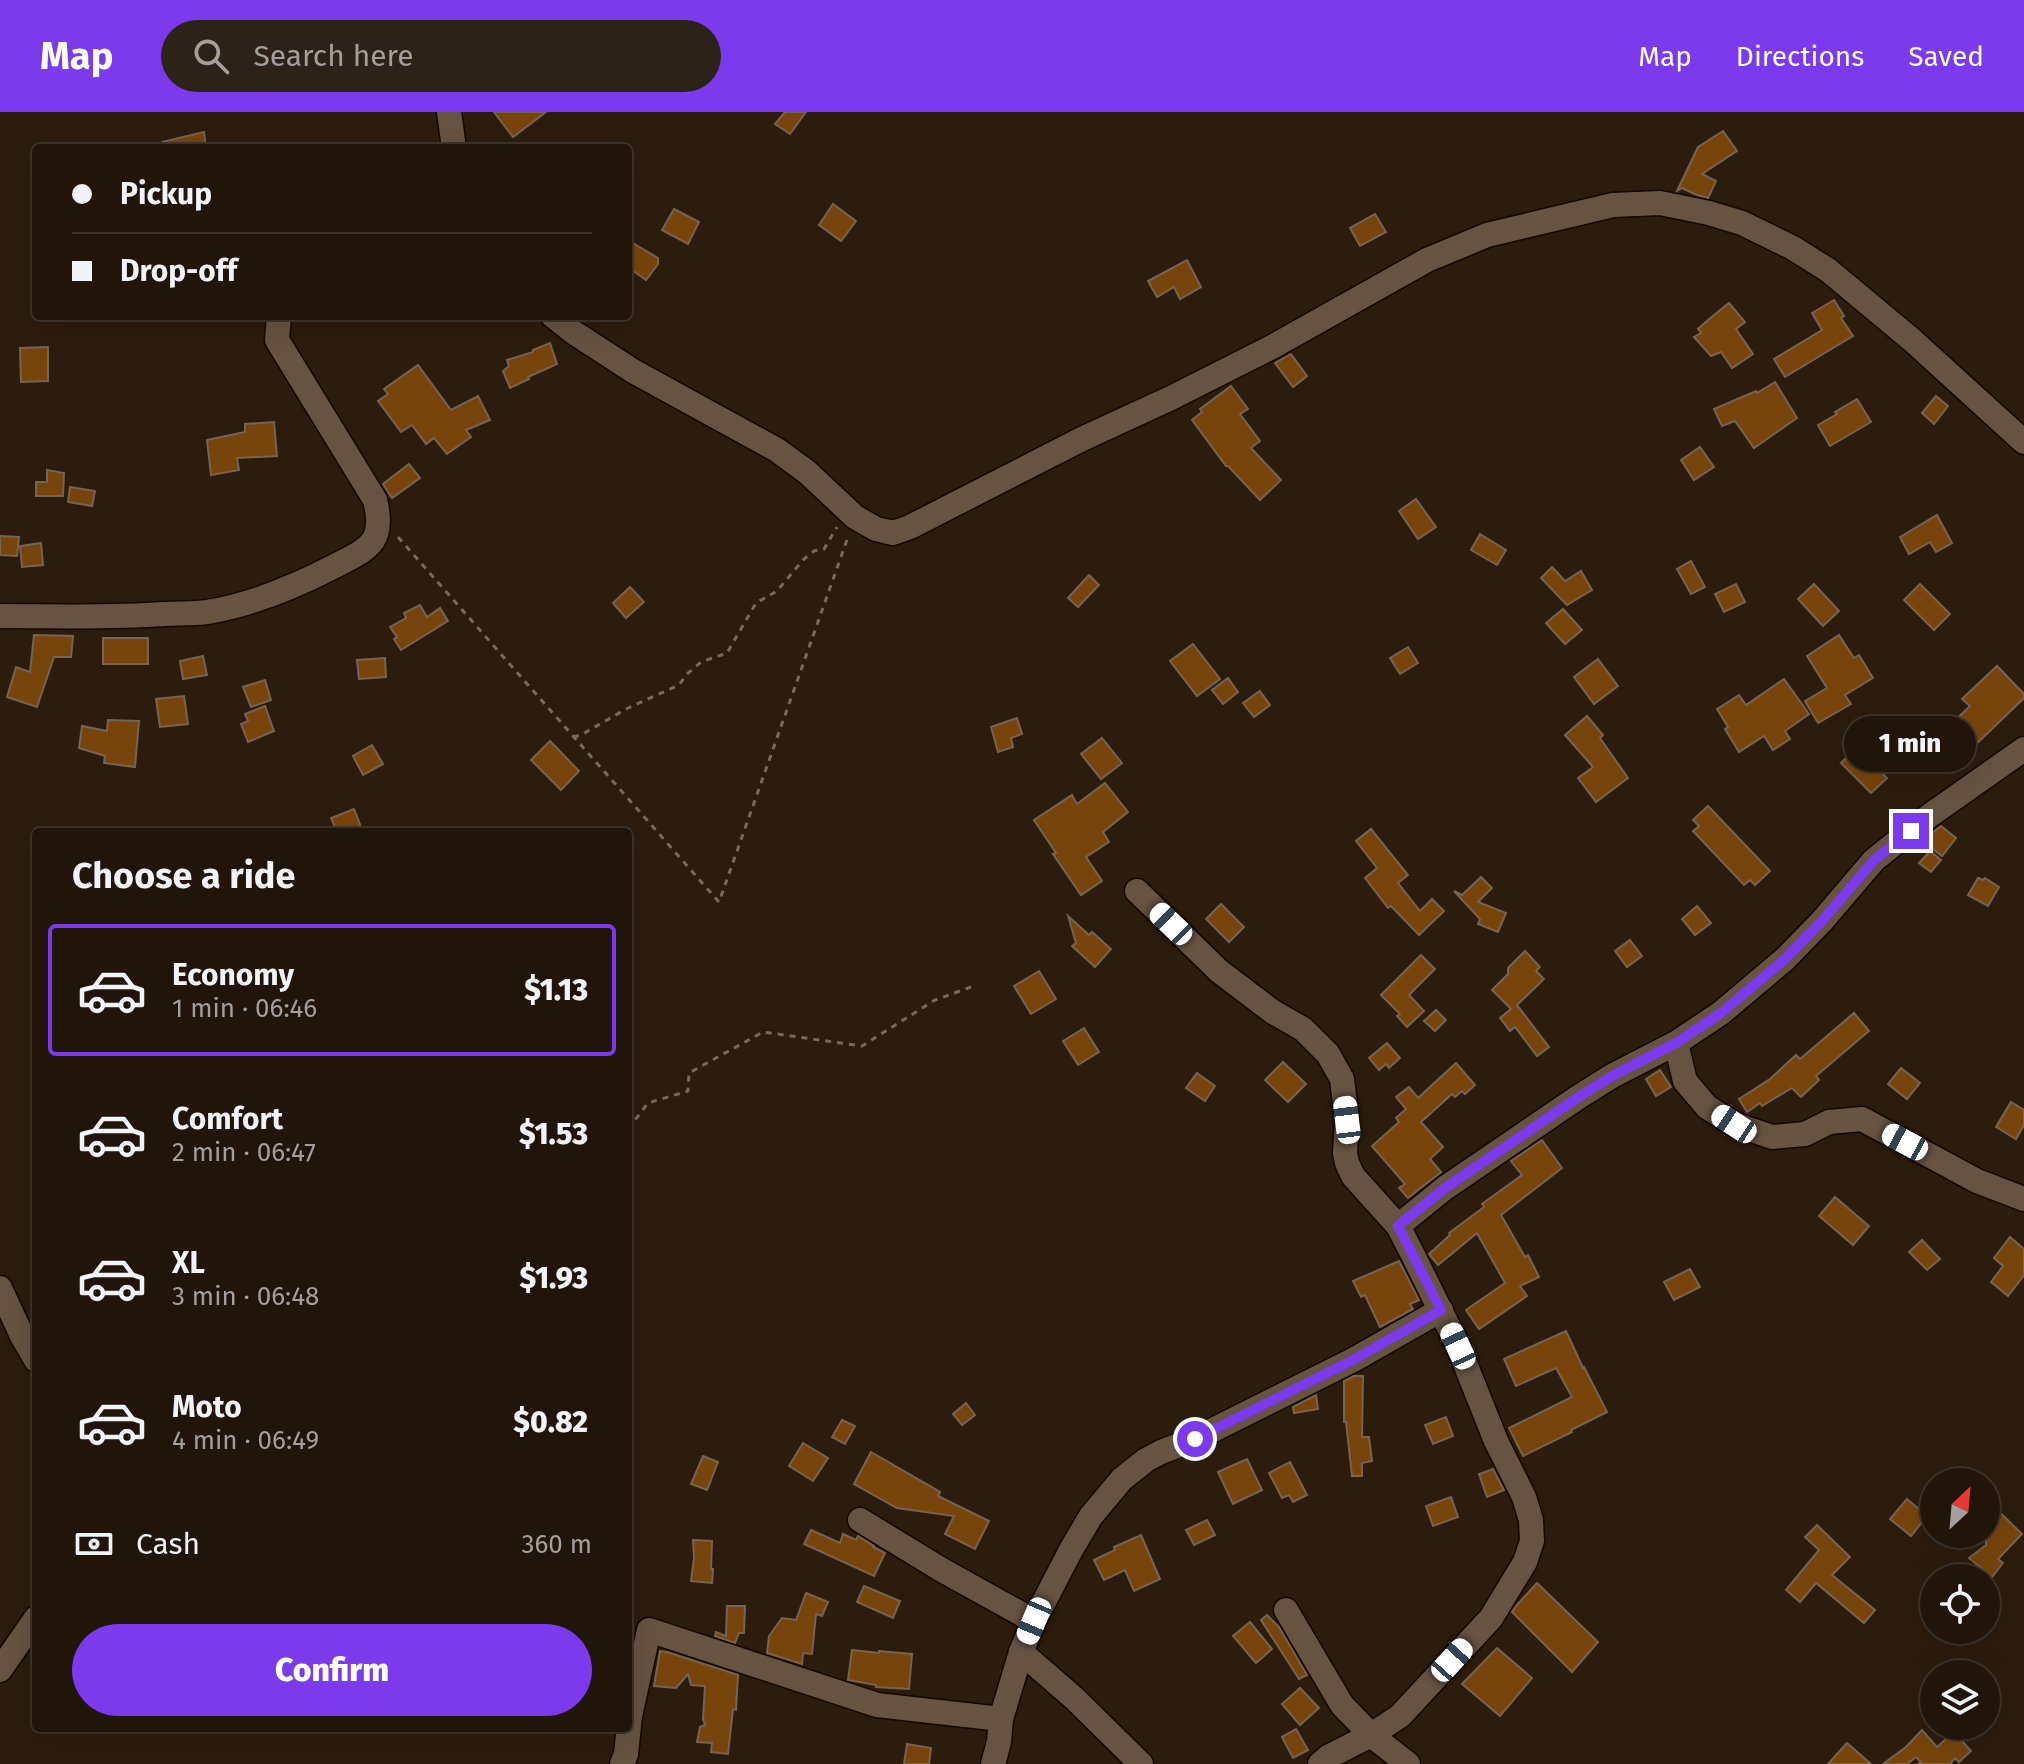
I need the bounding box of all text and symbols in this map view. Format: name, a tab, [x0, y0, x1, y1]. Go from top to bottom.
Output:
search box	[161, 20, 721, 92]
text: Map	[40, 33, 113, 79]
icon: search	[189, 34, 233, 78]
text: Search here	[253, 38, 414, 74]
text: Map	[1638, 40, 1692, 73]
text: Directions	[1736, 40, 1864, 73]
text: Saved	[1908, 40, 1984, 73]
text: Pickup	[120, 176, 212, 212]
text: Drop-off	[120, 253, 237, 289]
callout: 1 min	[1845, 715, 1977, 771]
text: 1 min	[1879, 728, 1941, 759]
route end	[1893, 813, 1929, 849]
text: Choose a ride	[72, 854, 295, 898]
car	[1145, 899, 1197, 949]
icon: car	[76, 954, 148, 1026]
text: Economy	[172, 957, 294, 993]
text: $1.13	[524, 972, 588, 1008]
text: 1 min · 06:46	[172, 993, 317, 1024]
car	[1332, 1095, 1362, 1145]
icon: car	[76, 1098, 148, 1170]
text: Comfort	[172, 1101, 283, 1137]
car	[1707, 1101, 1761, 1147]
text: $1.53	[519, 1116, 588, 1152]
car	[1878, 1120, 1932, 1164]
text: 2 min · 06:47	[172, 1137, 316, 1168]
icon: car	[76, 1242, 148, 1314]
text: XL	[172, 1245, 205, 1281]
text: $1.93	[519, 1260, 588, 1296]
text: 3 min · 06:48	[172, 1281, 319, 1312]
car	[1437, 1319, 1479, 1373]
icon: car	[76, 1386, 148, 1458]
text: Moto	[172, 1389, 242, 1425]
text: $0.82	[513, 1404, 588, 1440]
route start	[1177, 1421, 1213, 1457]
text: 4 min · 06:49	[172, 1425, 319, 1456]
north arrow	[1920, 1468, 2000, 1548]
map controls	[1920, 1468, 2000, 1740]
icon: cash	[72, 1522, 116, 1566]
text: Cash	[136, 1526, 200, 1562]
text: 360 m	[521, 1529, 592, 1560]
button: locate	[1920, 1564, 2000, 1644]
car	[1014, 1594, 1054, 1648]
button: Confirm	[72, 1624, 592, 1716]
car	[1427, 1634, 1477, 1686]
button: layers	[1920, 1660, 2000, 1740]

